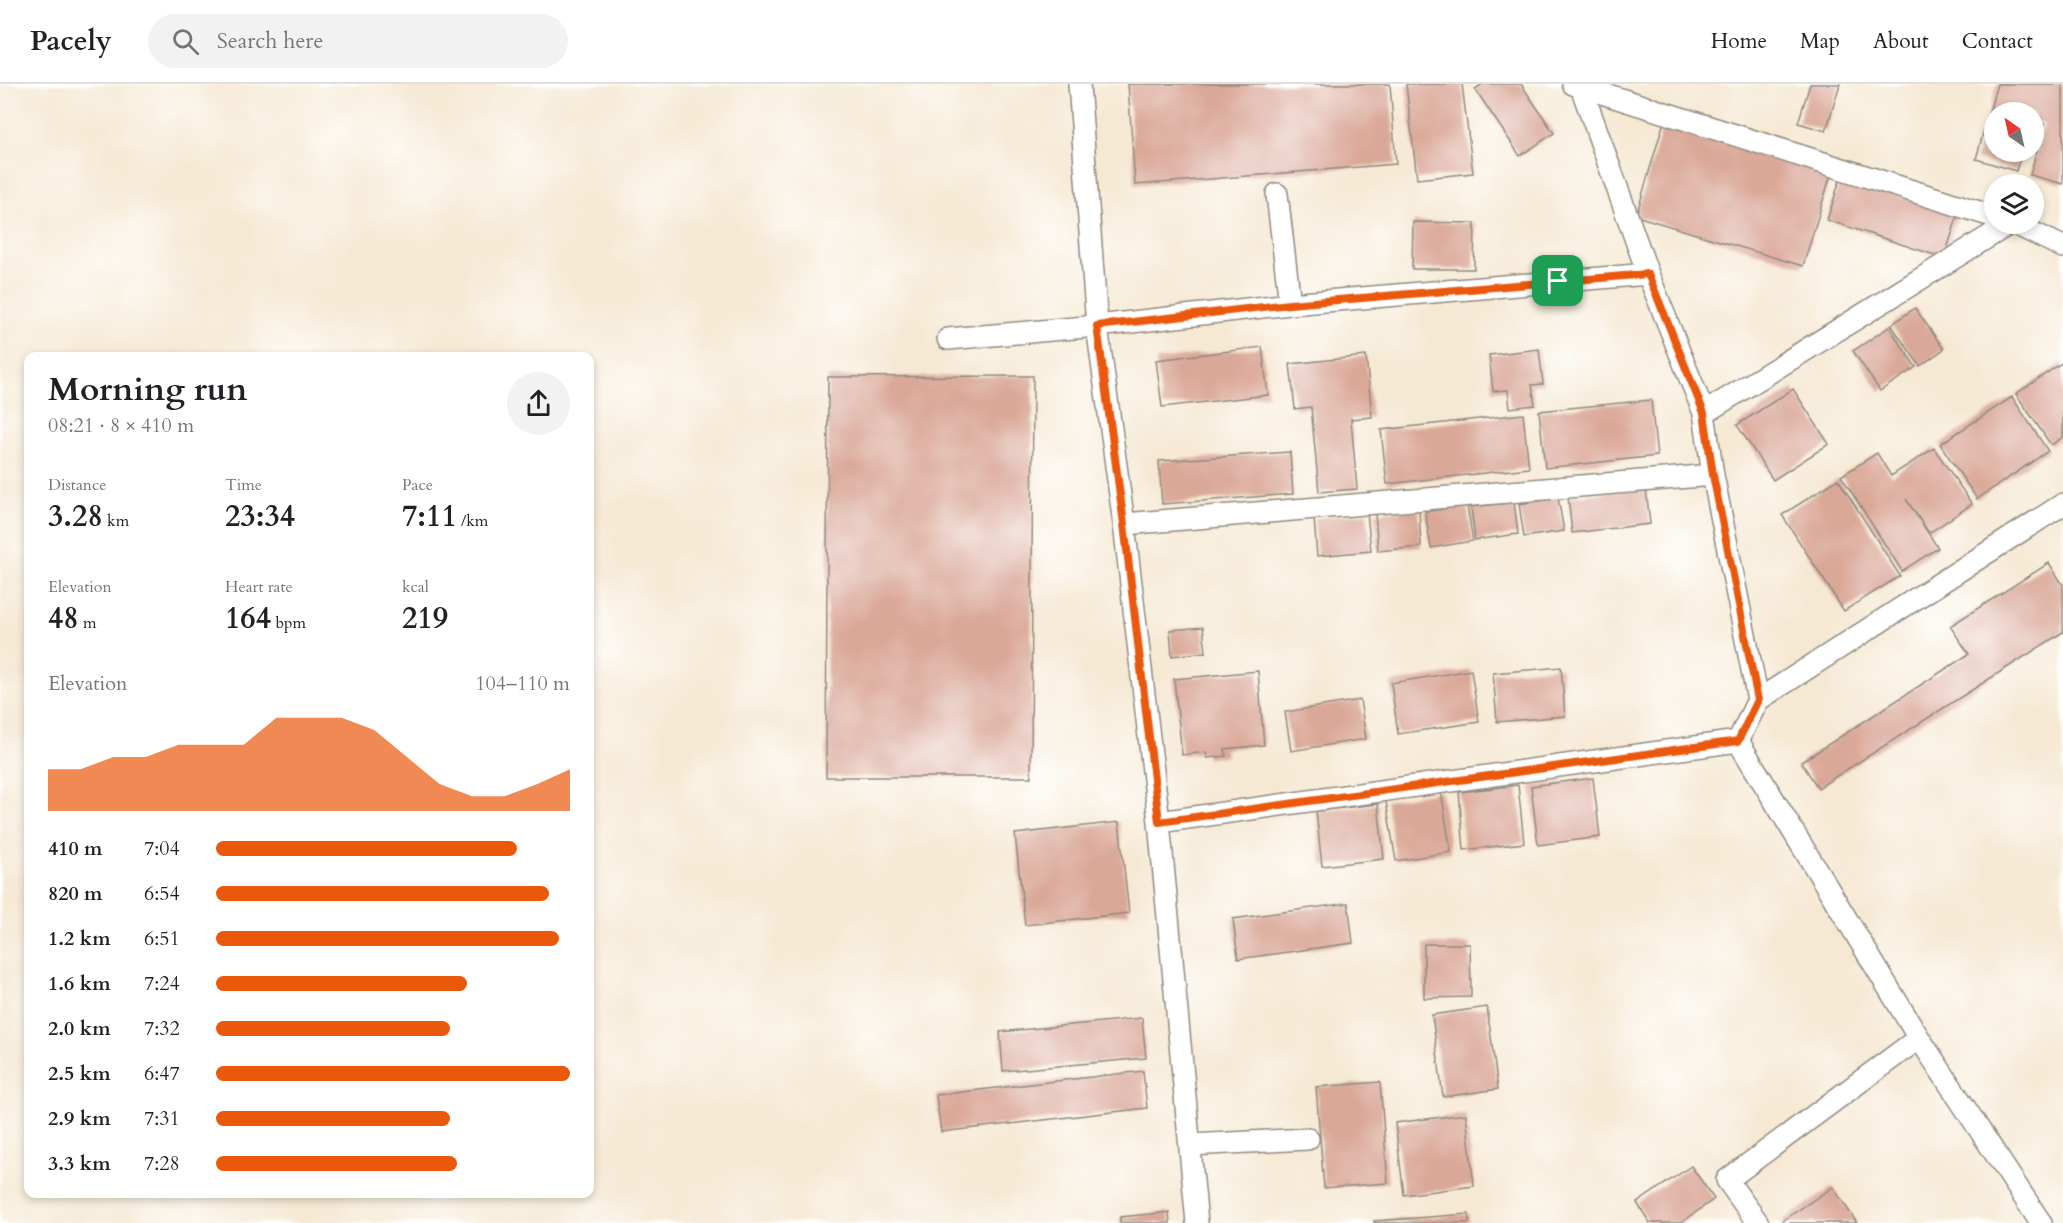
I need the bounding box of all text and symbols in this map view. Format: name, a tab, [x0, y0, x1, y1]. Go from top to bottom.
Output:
search box	[148, 14, 568, 68]
text: Pacely	[30, 22, 112, 60]
icon: search	[169, 25, 202, 58]
text: Search here	[217, 26, 323, 56]
text: Home	[1711, 27, 1767, 56]
text: Map	[1800, 27, 1840, 56]
text: About	[1873, 27, 1929, 56]
text: Contact	[1962, 27, 2033, 56]
north arrow	[1984, 102, 2044, 162]
map controls	[1984, 102, 2044, 234]
button: layers	[1984, 174, 2044, 234]
pin	[1532, 255, 1583, 306]
icon: arrive	[1541, 264, 1574, 297]
text: Morning run	[48, 367, 248, 412]
button: share	[507, 372, 570, 435]
text: 08:21 · 8 × 410 m	[48, 412, 194, 439]
text: Distance	[48, 474, 106, 496]
text: Time	[225, 474, 262, 496]
text: Pace	[402, 474, 433, 496]
text: 3.28	[48, 496, 103, 537]
text: 23:34	[225, 496, 295, 537]
text: 7:11	[402, 496, 457, 537]
text: km	[103, 510, 129, 532]
text: /km	[457, 510, 488, 532]
text: Elevation	[48, 576, 112, 598]
text: Heart rate	[225, 576, 293, 598]
text: kcal	[402, 576, 429, 598]
text: 48	[48, 598, 79, 639]
text: 164	[225, 598, 271, 639]
text: 219	[402, 598, 448, 639]
text: m	[79, 612, 97, 634]
text: bpm	[271, 612, 306, 634]
text: Elevation	[48, 670, 127, 697]
text: 104–110 m	[475, 670, 570, 697]
text: 410 m	[48, 835, 103, 862]
text: 7:04	[144, 835, 180, 862]
text: 820 m	[48, 880, 103, 907]
text: 6:54	[144, 880, 180, 907]
text: 1.2 km	[48, 925, 111, 952]
text: 6:51	[144, 925, 180, 952]
text: 1.6 km	[48, 970, 111, 997]
text: 7:24	[144, 970, 180, 997]
text: 2.0 km	[48, 1015, 111, 1042]
text: 7:32	[144, 1015, 180, 1042]
text: 2.5 km	[48, 1060, 111, 1087]
text: 6:47	[144, 1060, 180, 1087]
text: 2.9 km	[48, 1105, 111, 1132]
text: 7:31	[144, 1105, 180, 1132]
text: 3.3 km	[48, 1150, 111, 1177]
text: 7:28	[144, 1150, 180, 1177]

